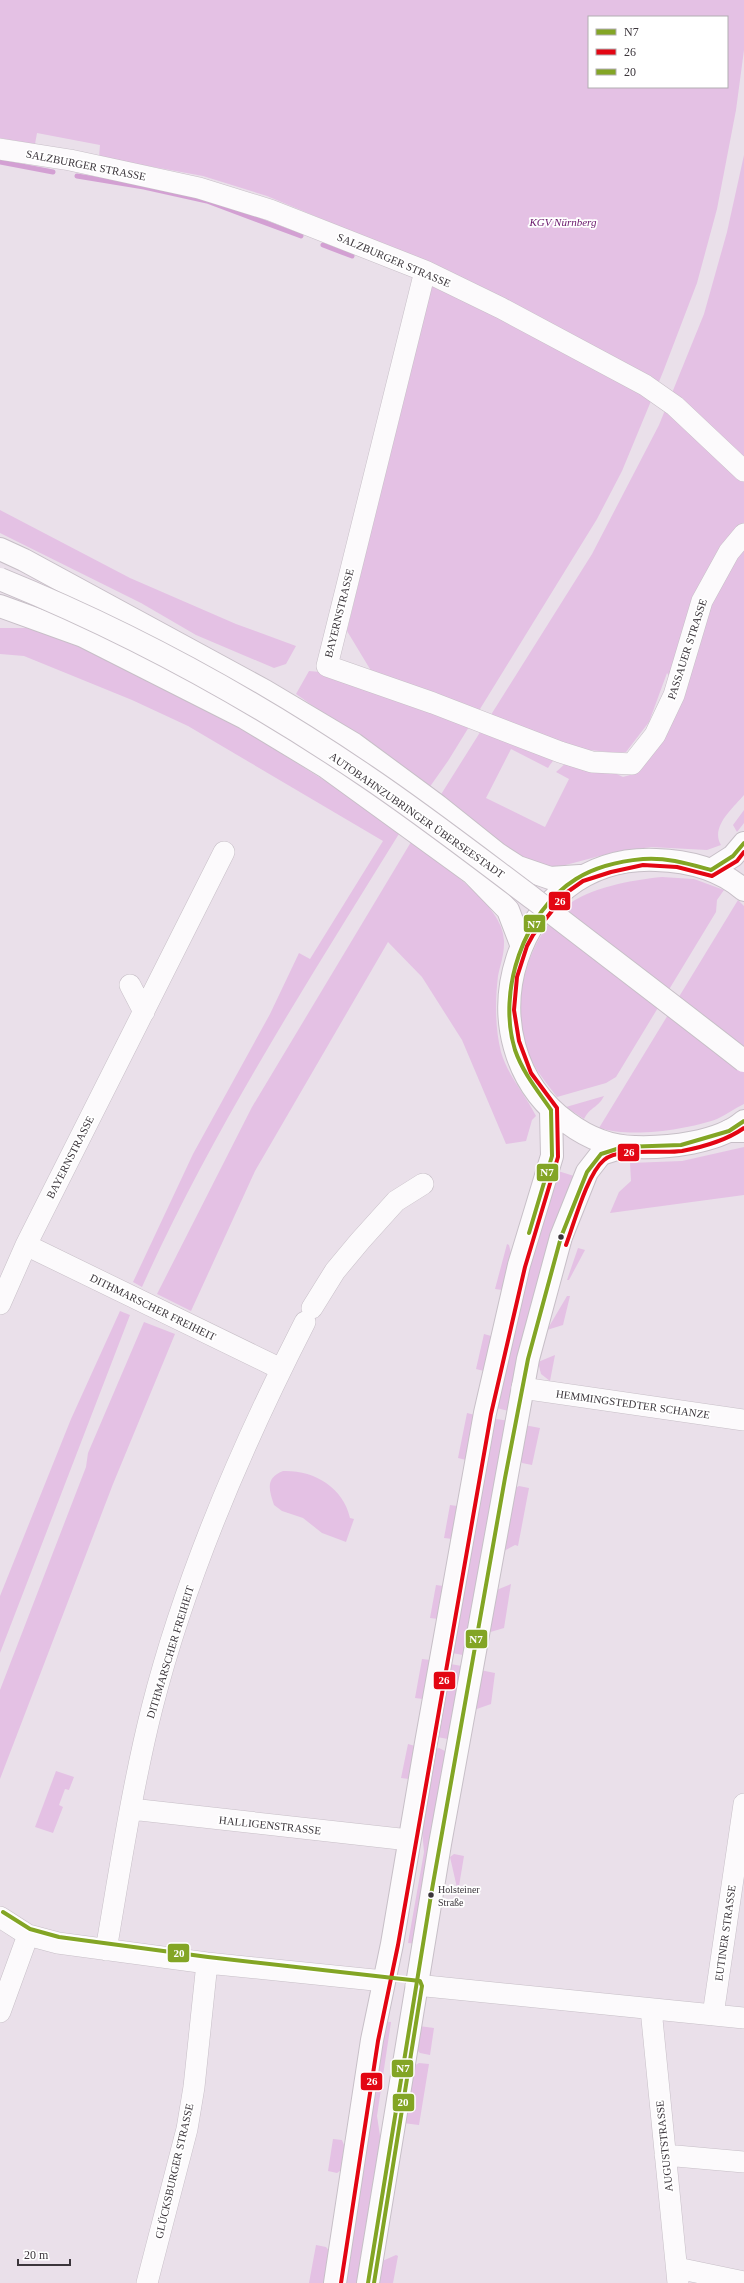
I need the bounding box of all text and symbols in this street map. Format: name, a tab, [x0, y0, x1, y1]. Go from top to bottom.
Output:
legend	[588, 16, 728, 88]
text: N7	[624, 25, 639, 39]
text: 26	[624, 45, 636, 59]
text: 20	[624, 65, 636, 79]
street label: SALZBURGER STRASSE	[25, 147, 147, 183]
park label: KGV Nürnberg	[529, 216, 597, 228]
street label: SALZBURGER STRASSE	[336, 231, 453, 289]
street label: BAYERNSTRASSE	[322, 567, 356, 659]
street label: PASSAUER STRASSE	[665, 597, 709, 701]
street label: AUTOBAHNZUBRINGER ÜBERSEESTADT	[327, 750, 507, 880]
line badge: 26	[548, 891, 571, 911]
text: 26	[555, 895, 566, 907]
line badge: N7	[523, 914, 546, 933]
text: N7	[527, 918, 541, 930]
street label: BAYERNSTRASSE	[44, 1113, 96, 1200]
line badge: 26	[617, 1143, 640, 1162]
text: 26	[624, 1146, 635, 1158]
line badge: N7	[536, 1163, 559, 1182]
text: N7	[540, 1166, 554, 1178]
unlabelled marker	[556, 1232, 566, 1242]
street label: DITHMARSCHER FREIHEIT	[88, 1271, 218, 1343]
street label: HEMMINGSTEDTER SCHANZE	[555, 1387, 711, 1421]
street label: DITHMARSCHER FREIHEIT	[144, 1584, 196, 1720]
line badge: N7	[465, 1629, 488, 1649]
text: N7	[469, 1633, 483, 1645]
line badge: 26	[433, 1671, 456, 1690]
text: 26	[439, 1674, 450, 1686]
street label: HALLIGENSTRASSE	[218, 1814, 322, 1836]
place label: Holsteiner Straße	[438, 1884, 480, 1908]
street label: EUTINER STRASSE	[712, 1884, 738, 1982]
marker: Holsteiner Straße	[426, 1890, 436, 1900]
line badge: 20	[167, 1943, 190, 1963]
text: 20	[174, 1947, 185, 1959]
line badge: N7	[391, 2059, 414, 2078]
text: N7	[396, 2062, 410, 2074]
line badge: 26	[360, 2072, 383, 2091]
text: 26	[367, 2075, 378, 2087]
line badge: 20	[392, 2093, 415, 2112]
text: 20	[398, 2096, 409, 2108]
street label: AUGUSTSTRASSE	[653, 2100, 675, 2192]
street label: GLÜCKSBURGER STRASSE	[153, 2102, 195, 2240]
scale bar	[18, 2241, 70, 2267]
text: 20 m	[24, 2248, 49, 2262]

